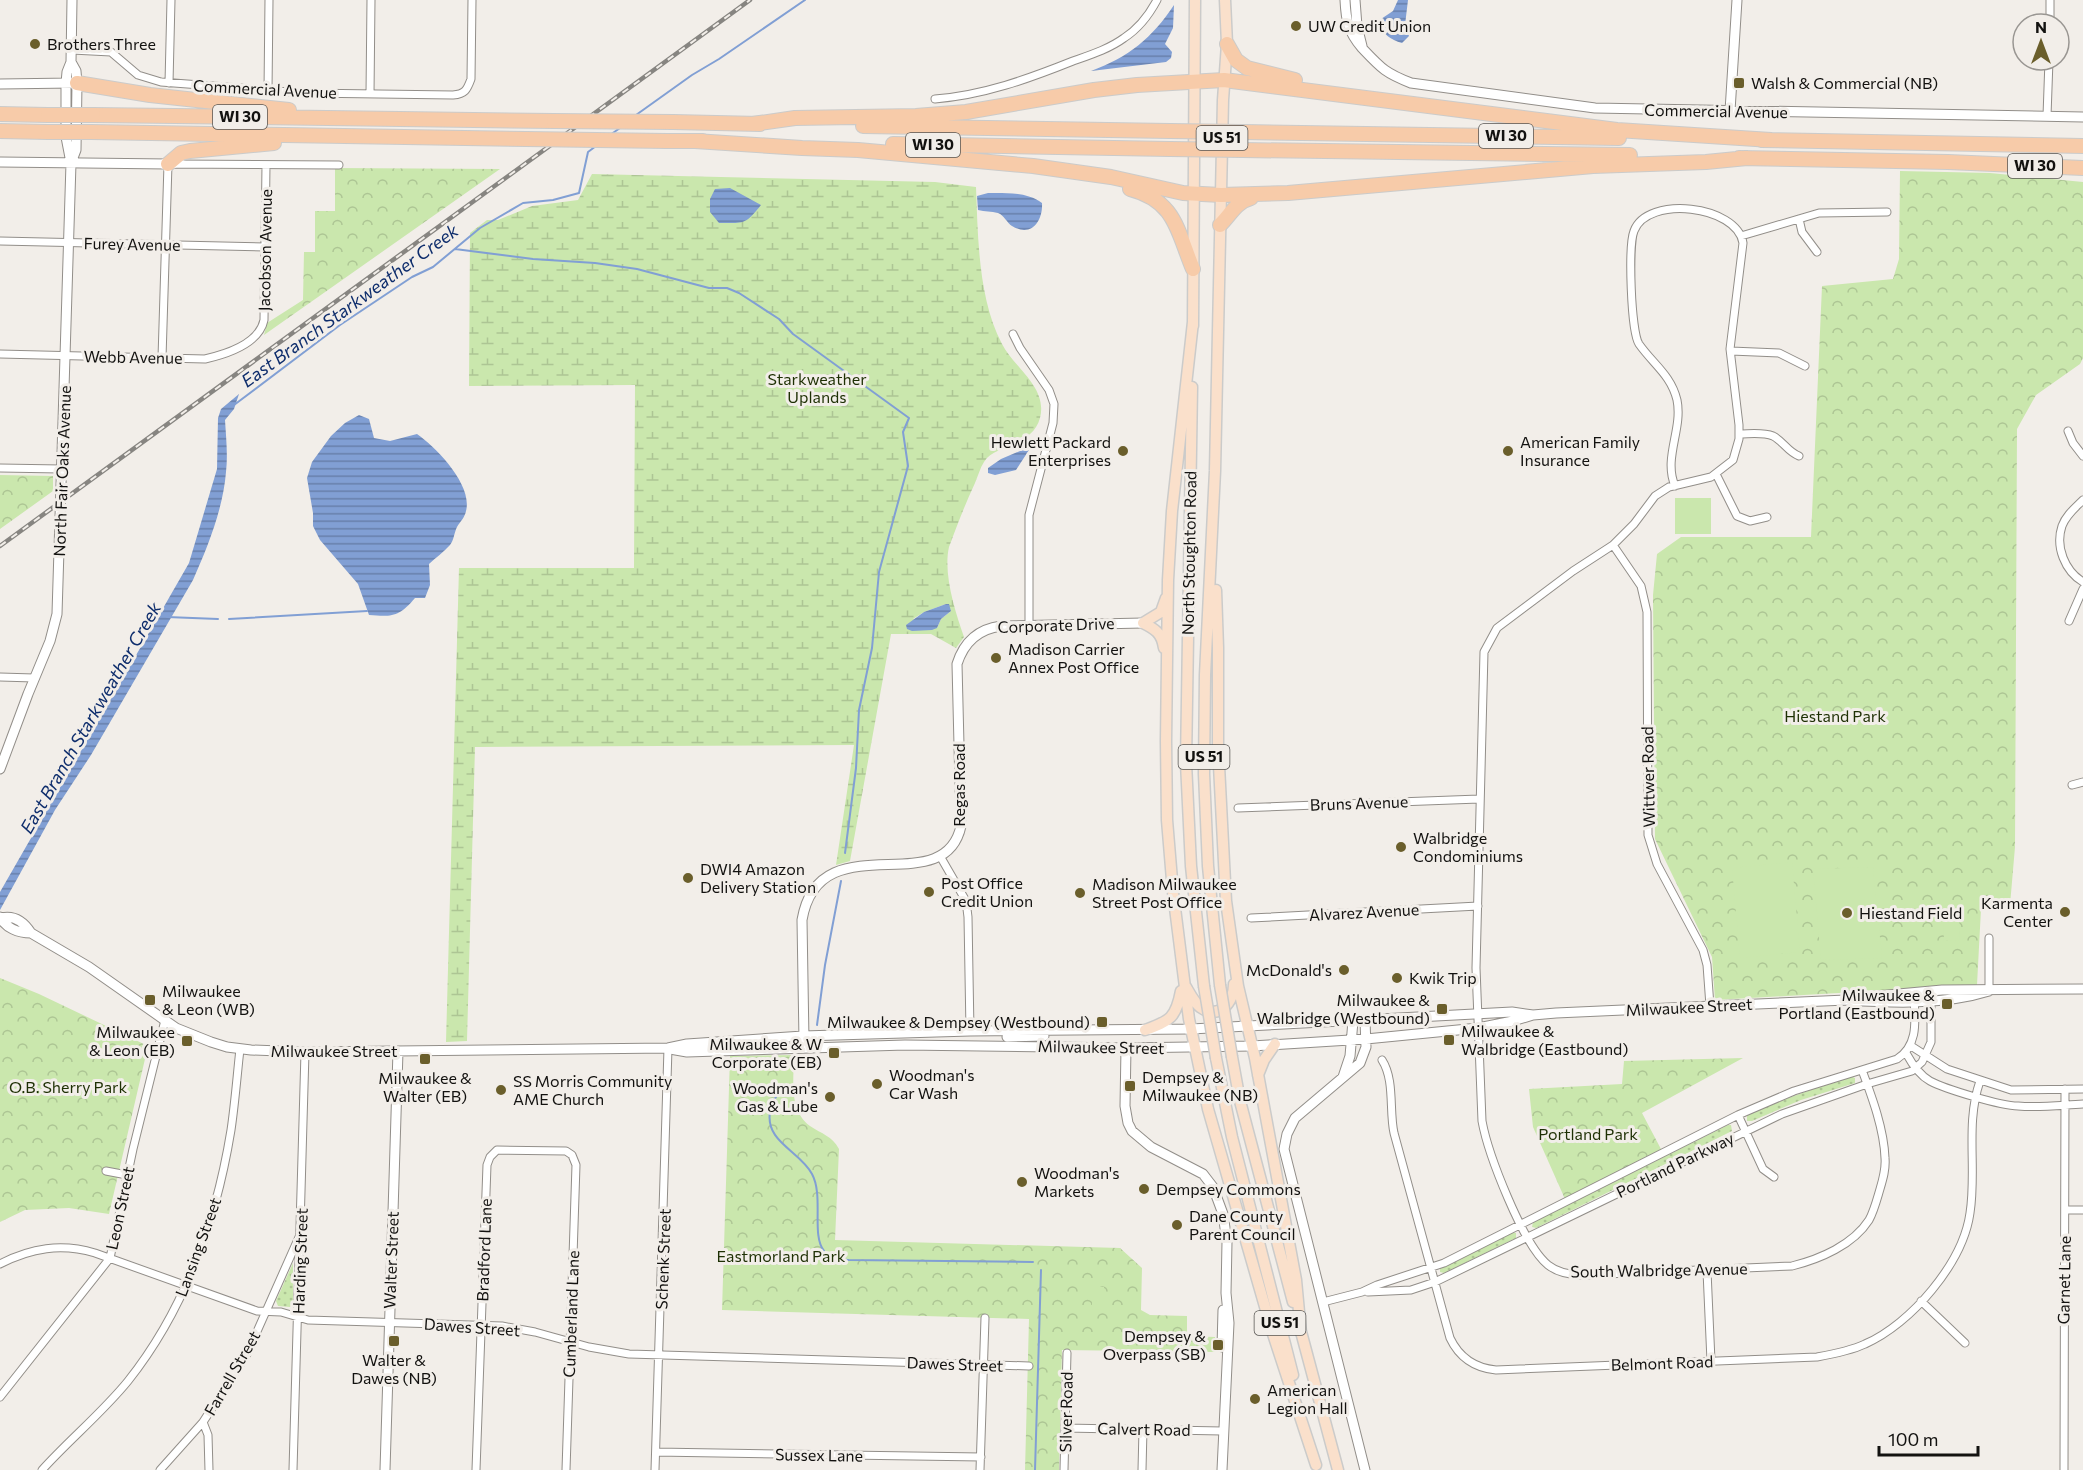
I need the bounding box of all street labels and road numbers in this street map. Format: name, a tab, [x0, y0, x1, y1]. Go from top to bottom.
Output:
street label: Commercial Avenue	[193, 75, 337, 102]
street label: Commercial Avenue	[1644, 100, 1788, 121]
road number: WI 30	[213, 105, 267, 129]
road number: WI 30	[1479, 124, 1533, 148]
road number: US 51	[1196, 126, 1248, 150]
road number: WI 30	[906, 133, 960, 157]
road number: WI 30	[2008, 154, 2062, 178]
street label: Jacobson Avenue	[254, 189, 275, 311]
street label: Furey Avenue	[83, 233, 181, 254]
street label: Webb Avenue	[83, 346, 183, 367]
street label: North Fair Oaks Avenue	[49, 385, 74, 557]
street label: North Stoughton Road	[1178, 471, 1199, 635]
street label: Corporate Drive	[997, 613, 1115, 636]
street label: Wittwer Road	[1637, 726, 1658, 828]
street label: Regas Road	[949, 743, 968, 827]
road number: US 51	[1178, 745, 1230, 769]
street label: Bruns Avenue	[1309, 791, 1409, 814]
street label: Alvarez Avenue	[1308, 899, 1420, 924]
street label: Milwaukee Street	[1625, 994, 1753, 1019]
street label: Milwaukee Street	[1037, 1036, 1165, 1057]
street label: Milwaukee Street	[271, 1041, 398, 1060]
street label: Portland Parkway	[1613, 1128, 1737, 1201]
street label: Leon Street	[101, 1164, 138, 1251]
street label: Lansing Street	[171, 1194, 224, 1299]
street label: Bradford Lane	[472, 1198, 495, 1302]
street label: Harding Street	[288, 1207, 311, 1314]
street label: Schenk Street	[651, 1208, 674, 1310]
street label: Walter Street	[379, 1211, 402, 1309]
street label: Garnet Lane	[2053, 1235, 2074, 1325]
street label: Cumberland Lane	[559, 1250, 582, 1378]
street label: South Walbridge Avenue	[1570, 1258, 1748, 1281]
road number: US 51	[1254, 1311, 1306, 1335]
street label: Dawes Street	[423, 1314, 521, 1339]
street label: Farrell Street	[200, 1327, 264, 1418]
street label: Belmont Road	[1610, 1351, 1714, 1374]
street label: Dawes Street	[906, 1352, 1004, 1375]
street label: Silver Road	[1055, 1371, 1076, 1453]
street label: Calvert Road	[1097, 1418, 1191, 1439]
street label: Sussex Lane	[775, 1444, 863, 1465]

